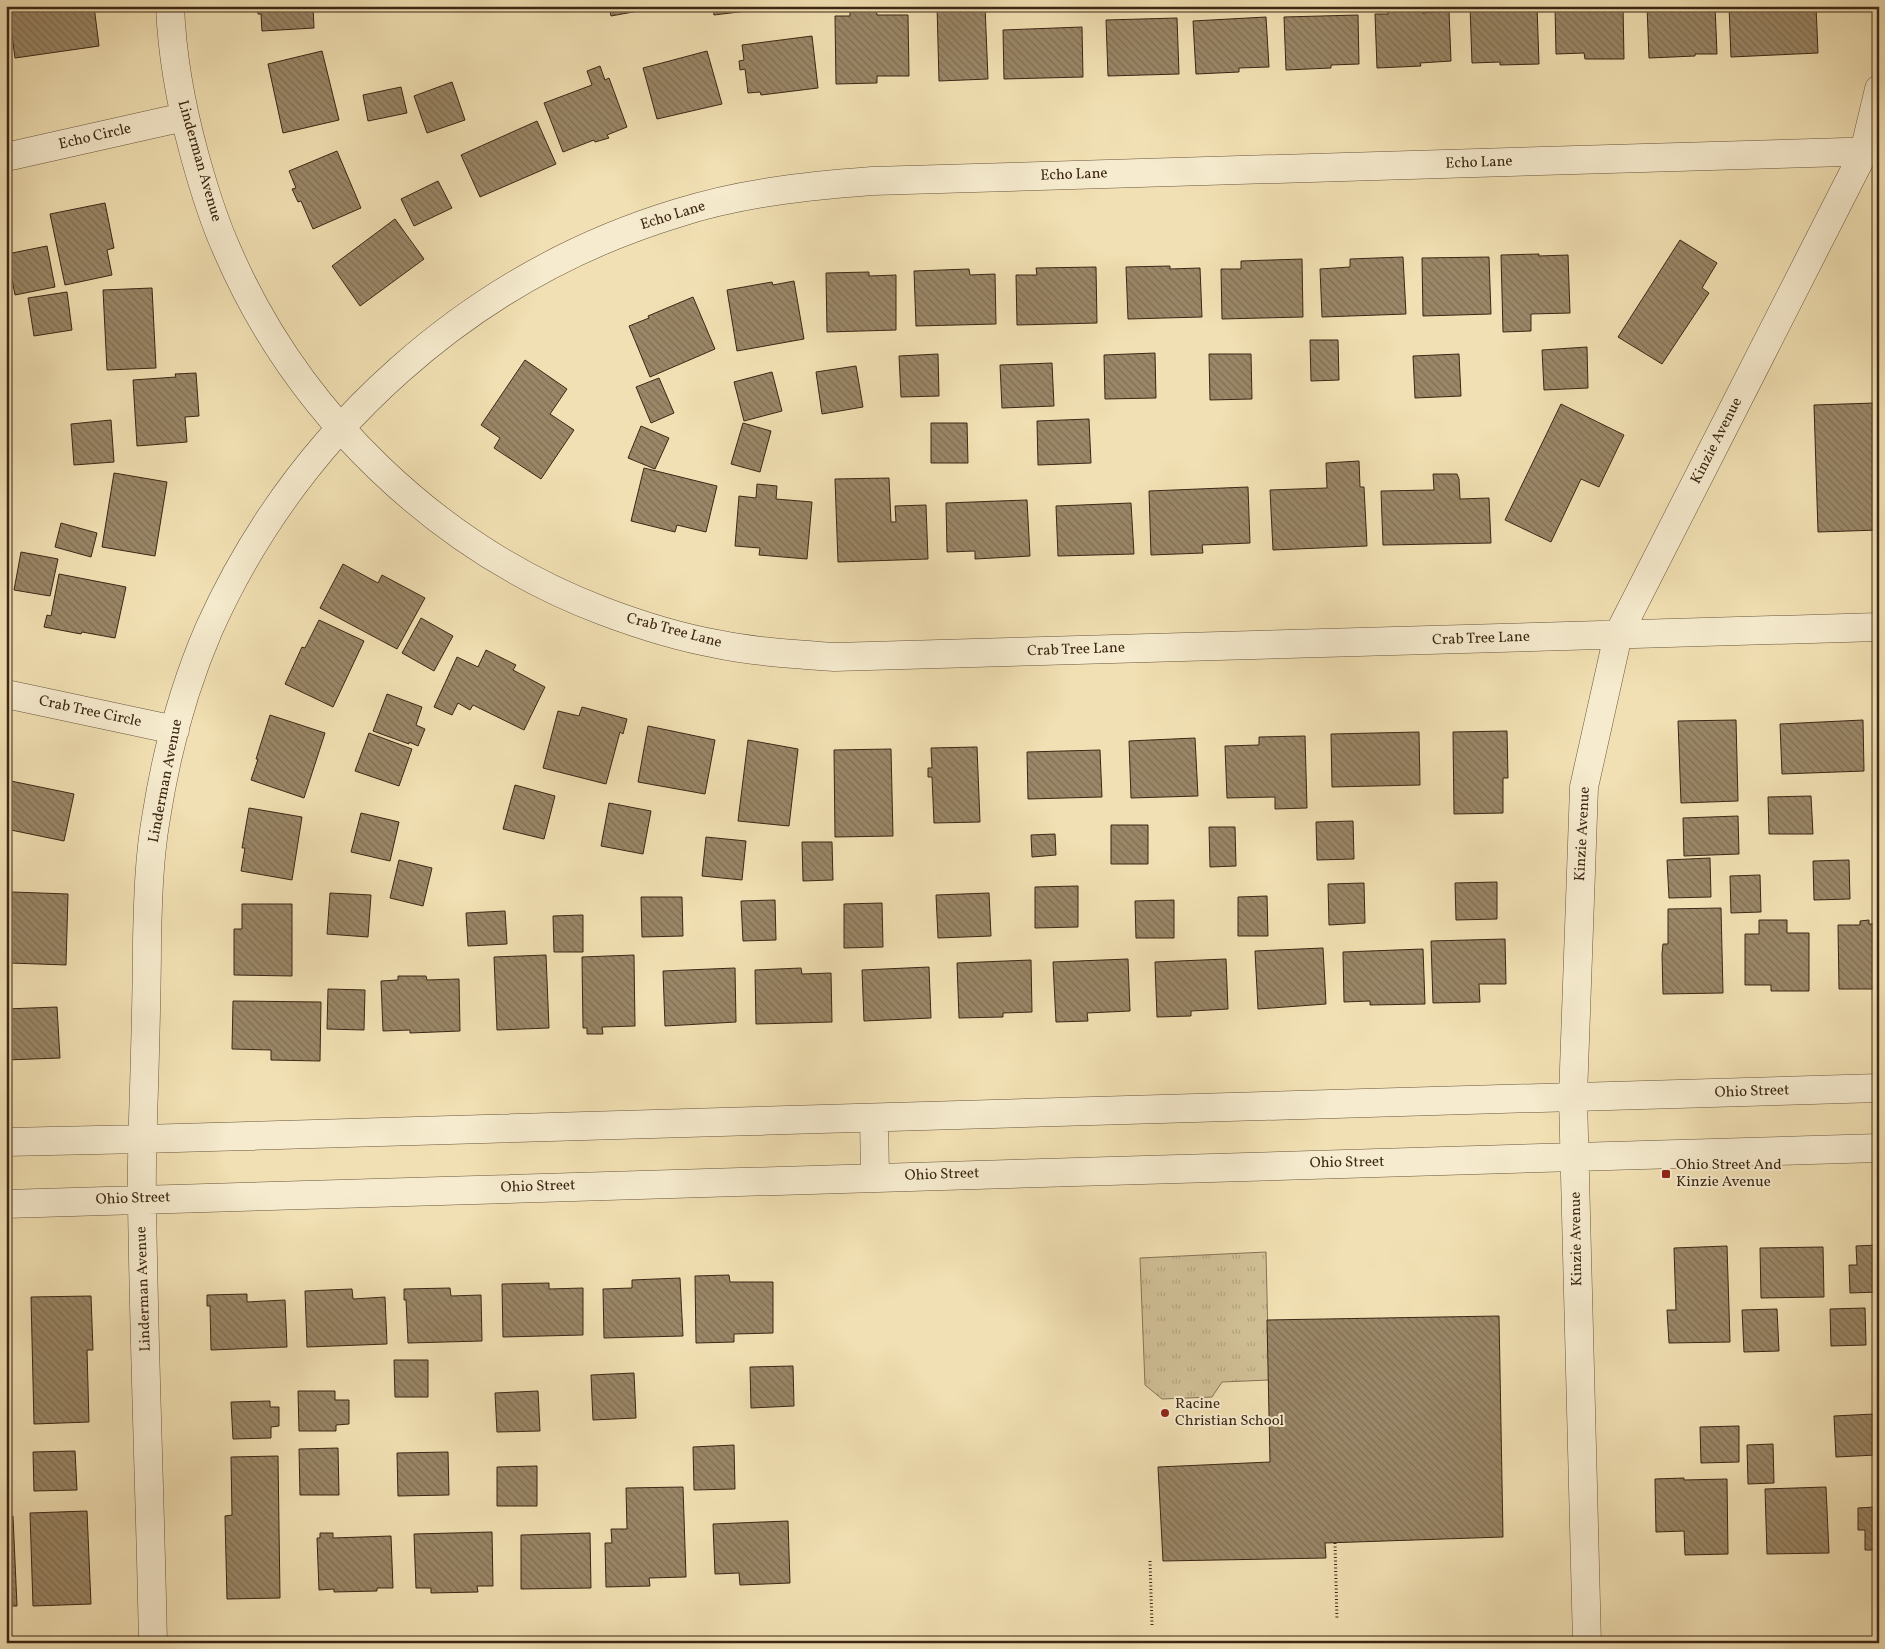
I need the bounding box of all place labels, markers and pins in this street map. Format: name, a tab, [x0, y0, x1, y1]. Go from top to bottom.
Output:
place label: Ohio Street And Kinzie Avenue	[1676, 1155, 1782, 1193]
marker: Ohio Street And Kinzie Avenue	[1660, 1168, 1672, 1180]
place label: Racine Christian School	[1175, 1394, 1284, 1432]
marker: Racine Christian School	[1159, 1407, 1171, 1419]

